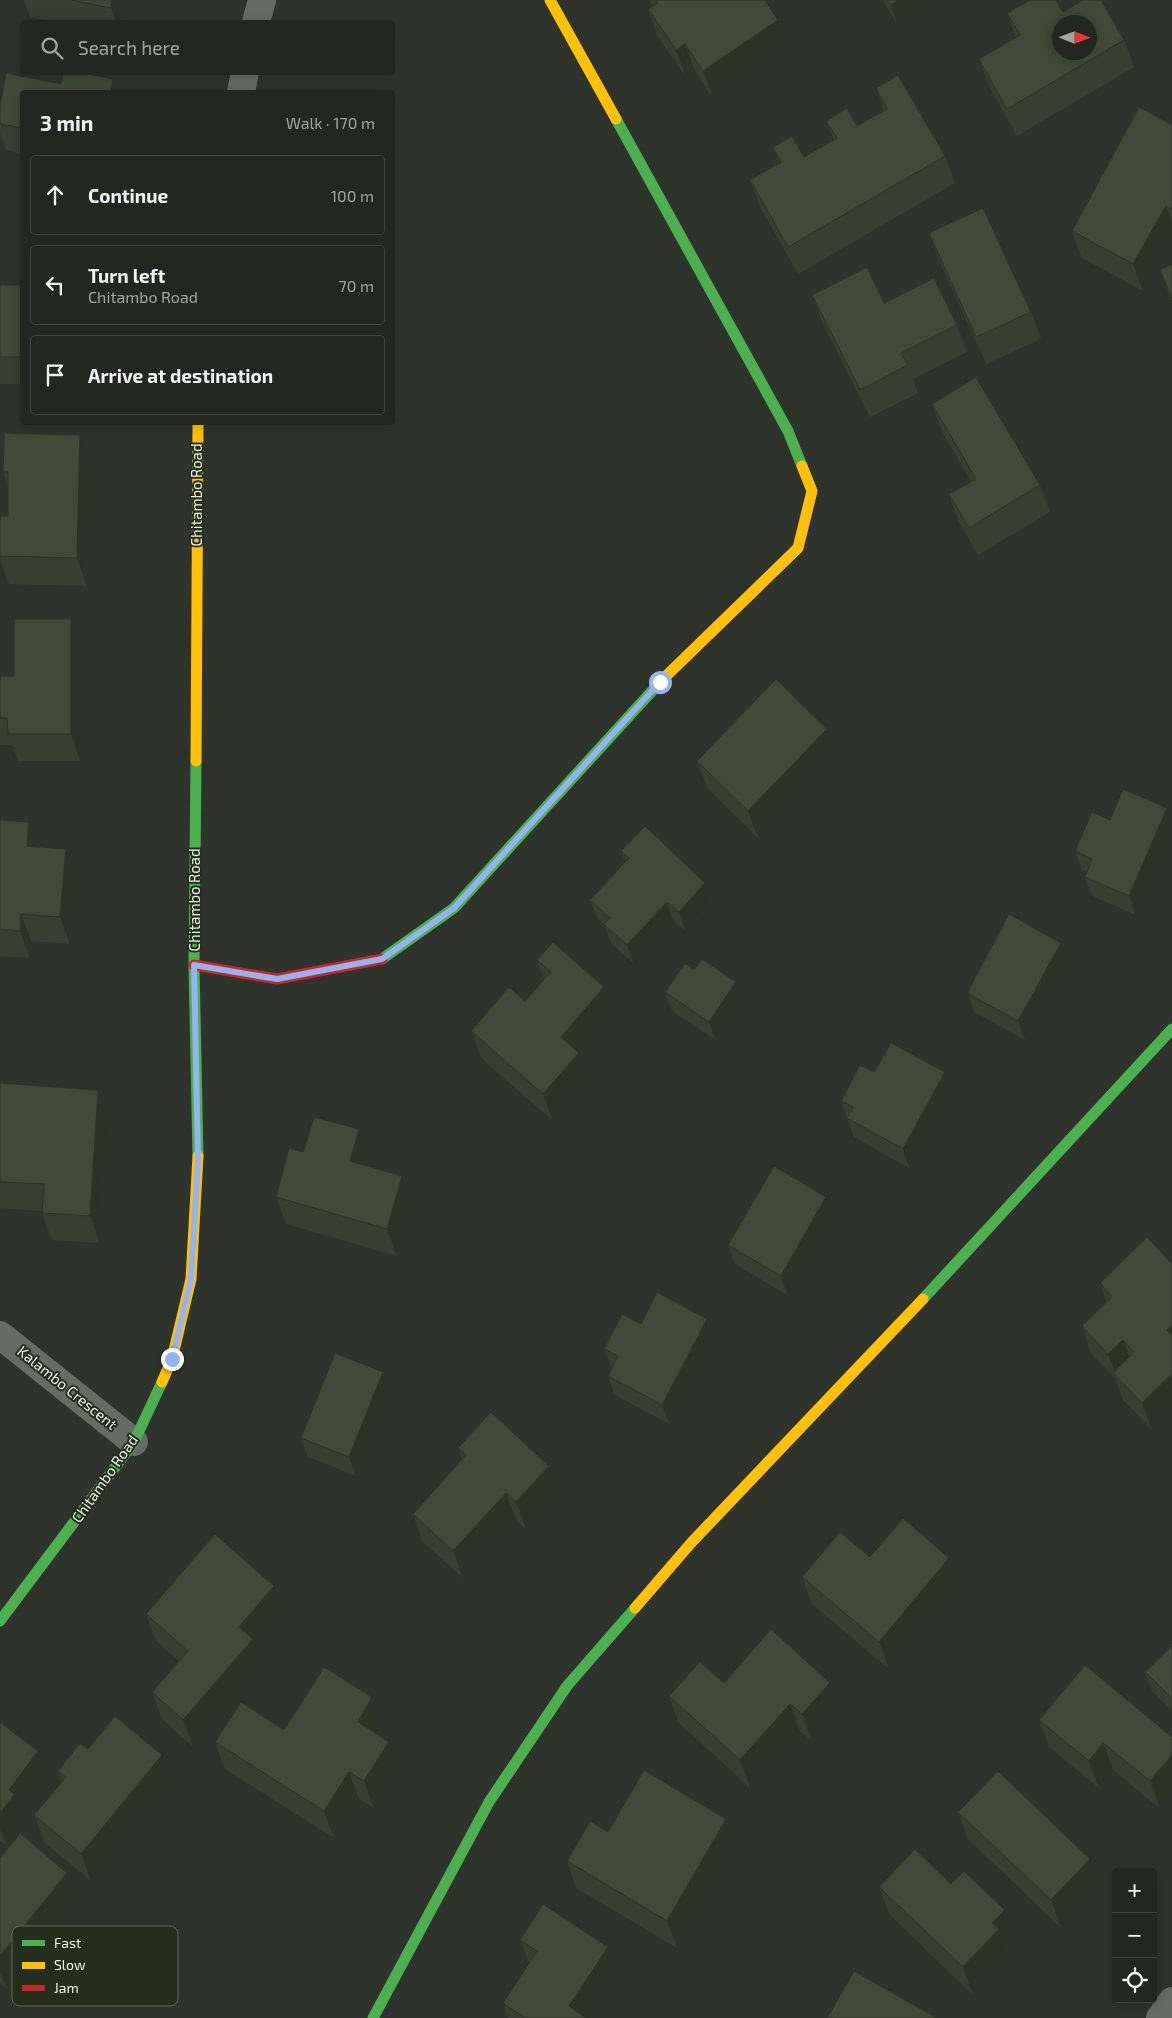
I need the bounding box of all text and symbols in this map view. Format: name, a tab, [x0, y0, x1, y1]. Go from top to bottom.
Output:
north arrow	[1052, 15, 1097, 60]
search box	[20, 20, 395, 75]
icon: search	[38, 34, 66, 62]
text: Search here	[78, 36, 180, 59]
text: 3 min	[40, 110, 93, 135]
text: Walk · 170 m	[286, 113, 375, 132]
icon: ahead	[41, 181, 69, 209]
text: Continue	[88, 184, 168, 207]
text: 100 m	[331, 186, 374, 205]
text: Turn left	[88, 264, 165, 287]
icon: left	[41, 271, 69, 299]
text: 70 m	[339, 276, 374, 295]
text: Chitambo Road	[88, 287, 198, 306]
icon: arrive	[41, 361, 69, 389]
text: Arrive at destination	[88, 364, 273, 387]
street label: Chitambo Road	[187, 443, 205, 547]
route start	[649, 671, 672, 694]
street label: Chitambo Road	[185, 848, 203, 952]
street label: Kalambo Crescent	[14, 1341, 121, 1433]
route end	[161, 1348, 184, 1371]
street label: Chitambo Road	[67, 1431, 141, 1526]
map controls	[1112, 1868, 1157, 2003]
button: +	[1112, 1868, 1157, 1913]
button: −	[1112, 1913, 1157, 1958]
legend	[12, 1926, 178, 2006]
text: Fast	[54, 1934, 81, 1951]
text: Slow	[54, 1956, 86, 1973]
button: locate	[1112, 1958, 1157, 2003]
text: Jam	[54, 1979, 79, 1996]

